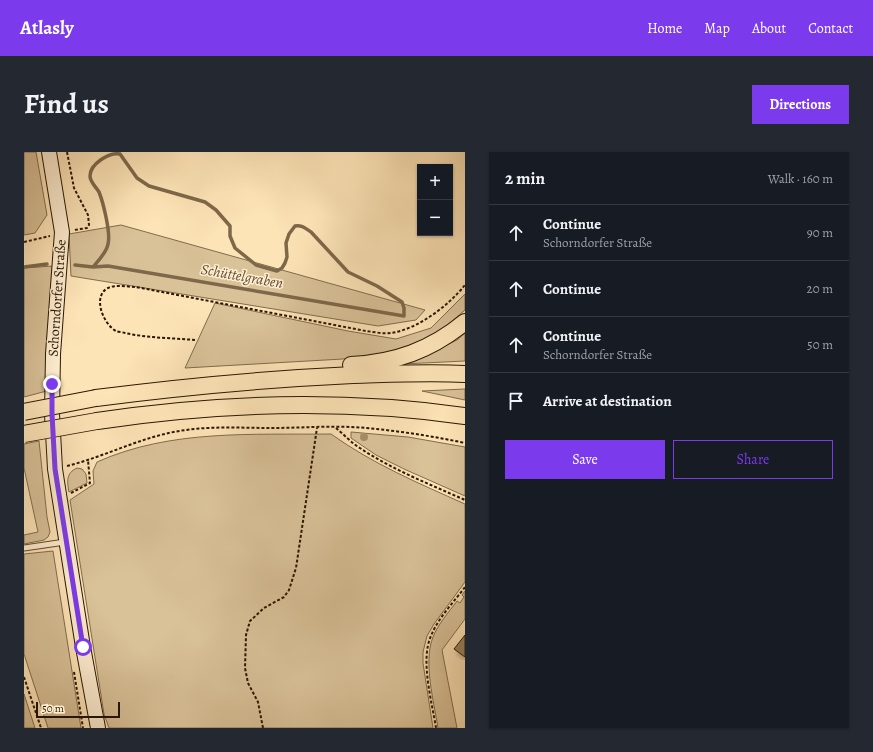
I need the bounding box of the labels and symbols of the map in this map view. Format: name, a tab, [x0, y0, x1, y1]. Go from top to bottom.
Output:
street label: Schorndorfer Straße	[43, 239, 71, 357]
water label: Schüttelgraben	[199, 259, 285, 293]
route end	[43, 375, 61, 393]
route start	[74, 638, 92, 656]
scale bar	[36, 700, 120, 719]

